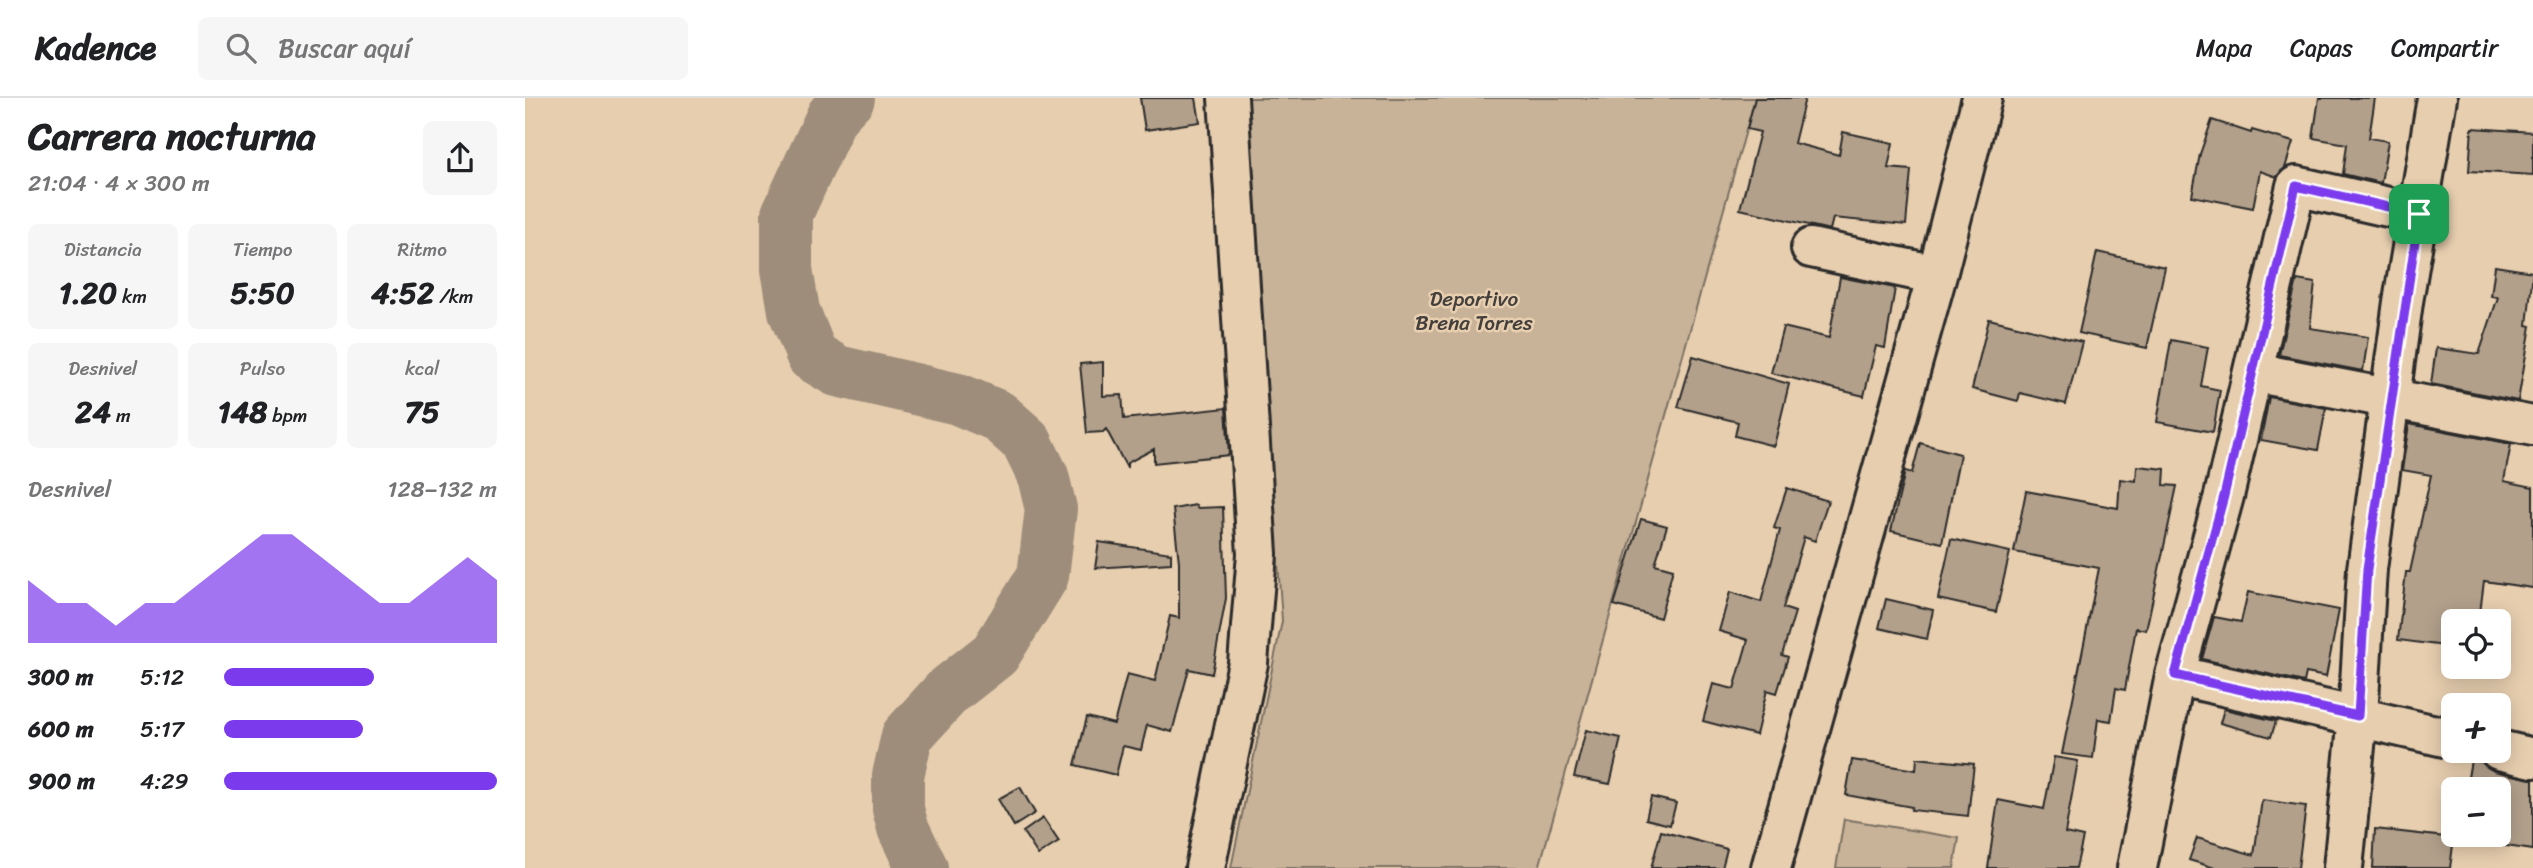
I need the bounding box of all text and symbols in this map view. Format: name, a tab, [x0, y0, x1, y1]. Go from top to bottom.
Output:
search box	[198, 17, 688, 80]
text: Kadence	[35, 19, 156, 77]
text: Buscar aquí	[278, 25, 411, 71]
text: Mapa	[2196, 27, 2252, 69]
text: Capas	[2290, 27, 2353, 69]
text: Compartir	[2391, 27, 2498, 69]
icon: search	[222, 29, 260, 67]
text: Carrera nocturna	[28, 103, 316, 170]
button: share	[423, 121, 497, 195]
text: 21:04 · 4 × 300 m	[28, 163, 210, 204]
pin	[2389, 184, 2449, 244]
icon: arrive	[2400, 195, 2438, 233]
text: Distancia	[64, 233, 142, 266]
text: Tiempo	[233, 233, 292, 266]
text: Ritmo	[398, 233, 447, 266]
text: 1.20	[59, 266, 117, 320]
text: 5:50	[230, 266, 295, 320]
text: 4:52	[371, 266, 434, 320]
text: km	[117, 280, 147, 313]
text: /km	[434, 280, 473, 313]
park label: Deportivo Brena Torres	[1415, 280, 1533, 342]
text: Desnivel	[68, 352, 137, 385]
text: Pulso	[240, 352, 285, 385]
text: kcal	[405, 352, 439, 385]
text: 24	[75, 385, 111, 439]
text: 148	[218, 385, 267, 439]
text: 75	[404, 385, 440, 439]
text: m	[111, 399, 131, 432]
text: bpm	[267, 399, 307, 432]
text: Desnivel	[28, 469, 111, 510]
text: 128–132 m	[388, 469, 497, 510]
map controls	[2441, 609, 2511, 847]
button: locate	[2441, 609, 2511, 679]
text: 300 m	[28, 657, 93, 698]
text: 5:12	[140, 657, 184, 698]
button: +	[2441, 693, 2511, 763]
text: 600 m	[28, 709, 94, 750]
text: 5:17	[140, 709, 184, 750]
text: 900 m	[28, 761, 95, 802]
text: 4:29	[140, 761, 189, 802]
button: −	[2441, 777, 2511, 847]

